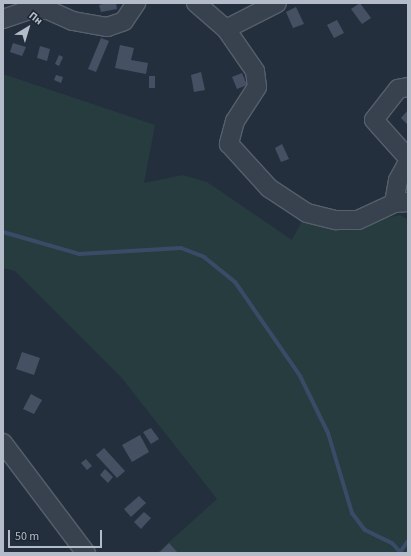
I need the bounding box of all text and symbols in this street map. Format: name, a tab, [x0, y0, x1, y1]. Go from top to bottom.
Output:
north arrow	[8, 8, 48, 48]
text: Пн	[26, 8, 46, 28]
scale bar	[10, 522, 104, 548]
text: 50 m	[15, 528, 39, 545]

